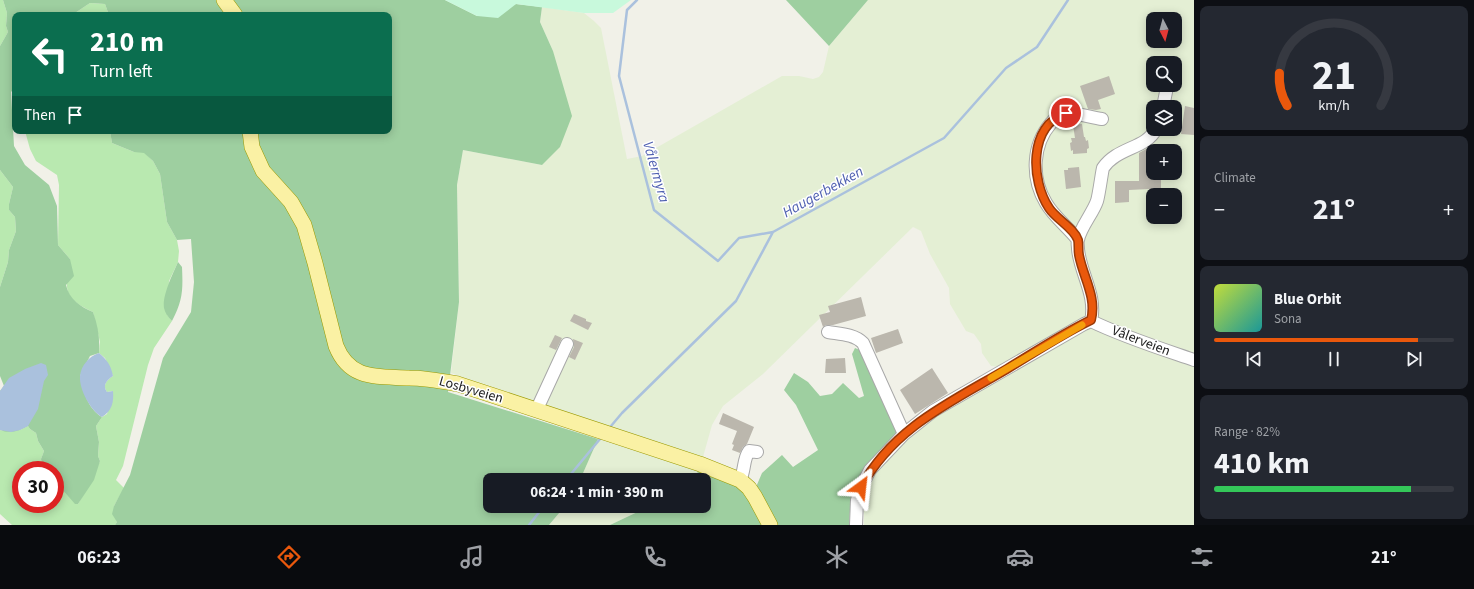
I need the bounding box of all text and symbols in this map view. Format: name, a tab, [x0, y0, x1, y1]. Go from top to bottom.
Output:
north arrow	[1146, 12, 1182, 48]
map controls	[1146, 12, 1182, 224]
text: 210 m	[90, 22, 164, 62]
icon: left	[24, 28, 76, 80]
text: 21	[1312, 46, 1356, 106]
button: search	[1146, 56, 1182, 92]
text: Turn left	[90, 59, 152, 84]
text: km/h	[1318, 94, 1350, 115]
pin	[1049, 96, 1083, 130]
button: layers	[1146, 100, 1182, 136]
icon: arrive	[1055, 102, 1077, 124]
icon: arrive	[64, 104, 86, 126]
text: Then	[24, 105, 56, 126]
water label: Vålermyra	[637, 139, 675, 205]
button: +	[1146, 144, 1182, 180]
water label: Haugerbekken	[779, 161, 867, 223]
text: Climate	[1214, 169, 1256, 187]
button: −	[1146, 188, 1182, 224]
text: 21°	[1313, 188, 1355, 231]
text: −	[1214, 194, 1225, 226]
text: +	[1443, 194, 1454, 226]
text: Blue Orbit	[1274, 289, 1341, 310]
text: Sona	[1274, 310, 1302, 328]
street label: Vålerveien	[1109, 321, 1173, 361]
icon: previous	[1243, 348, 1265, 370]
icon: pause	[1323, 348, 1345, 370]
icon: next	[1403, 348, 1425, 370]
street label: Losbyveien	[437, 371, 505, 409]
text: Range · 82%	[1214, 423, 1280, 441]
text: 410 km	[1214, 442, 1310, 485]
speed limit sign: 30	[12, 461, 64, 513]
position arrow	[840, 466, 882, 508]
text: 06:24 · 1 min · 390 m	[530, 482, 664, 503]
icon: directions	[275, 543, 303, 571]
icon: music	[458, 543, 486, 571]
icon: phone	[641, 543, 669, 571]
icon: climate	[823, 543, 851, 571]
icon: car	[1006, 543, 1034, 571]
icon: filters	[1188, 543, 1216, 571]
text: 06:23	[77, 545, 121, 570]
text: 21°	[1371, 545, 1397, 570]

